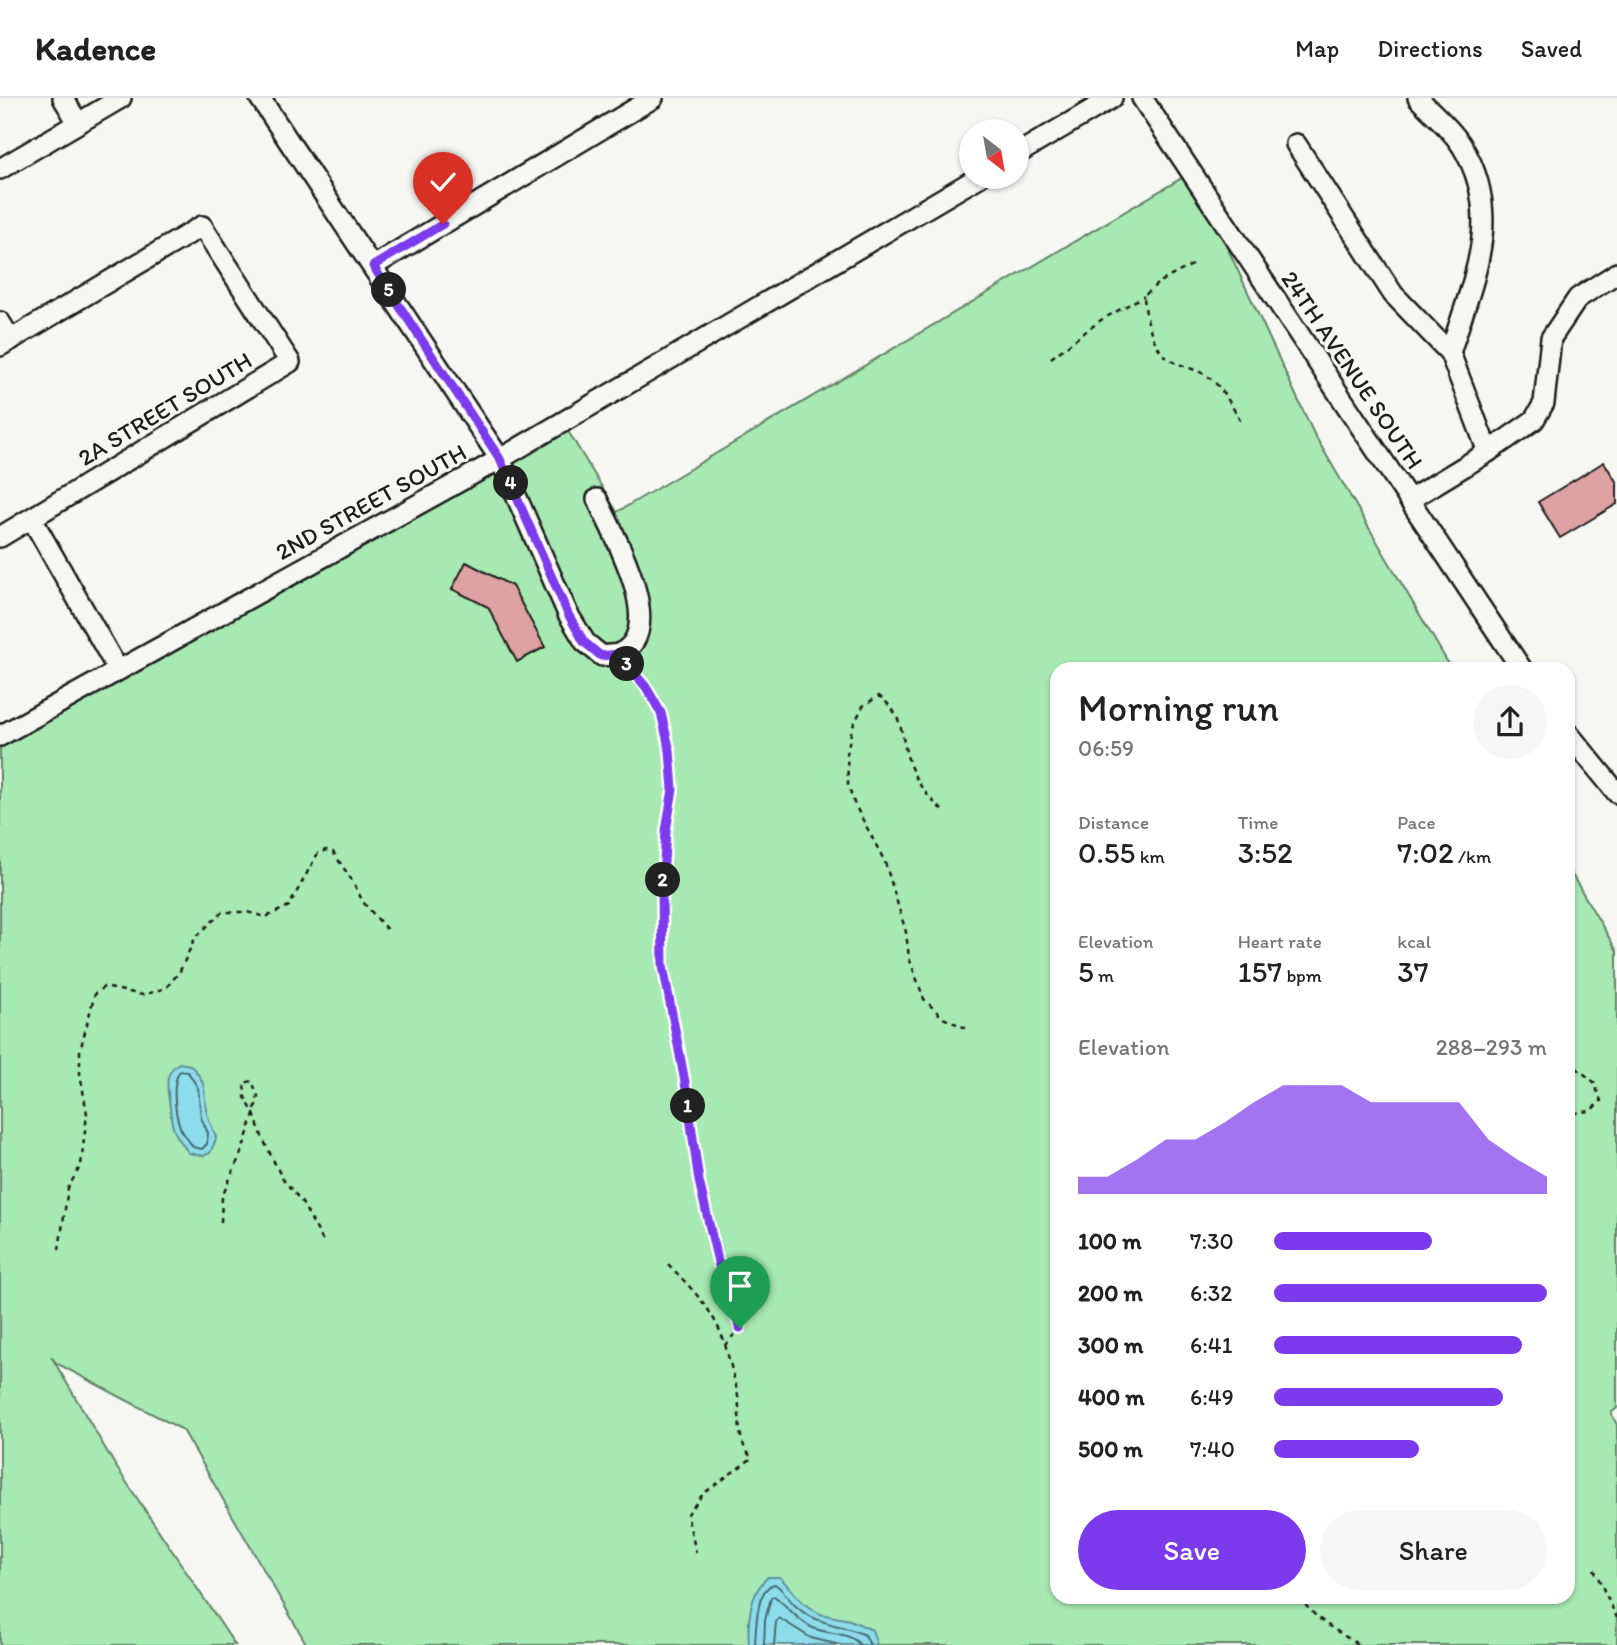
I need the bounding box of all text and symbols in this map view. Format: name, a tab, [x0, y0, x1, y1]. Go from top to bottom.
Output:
text: Kadence	[35, 29, 156, 68]
text: Map	[1295, 34, 1339, 63]
text: Directions	[1377, 34, 1483, 63]
text: Saved	[1521, 34, 1582, 63]
north arrow	[959, 119, 1029, 189]
map controls	[959, 119, 1029, 189]
pin	[413, 152, 473, 224]
icon: check	[424, 163, 462, 201]
street label: 24TH AVENUE SOUTH	[1275, 265, 1430, 474]
pin: 5	[372, 272, 406, 308]
text: 5	[384, 278, 393, 301]
street label: 2A STREET SOUTH	[73, 345, 257, 472]
street label: 2ND STREET SOUTH	[270, 437, 471, 566]
pin: 4	[494, 466, 528, 500]
text: 4	[505, 471, 516, 494]
pin: 3	[610, 646, 644, 682]
text: 3	[621, 652, 632, 675]
text: Morning run	[1078, 685, 1279, 731]
button: share	[1473, 685, 1547, 759]
text: 06:59	[1078, 734, 1134, 762]
text: Distance	[1078, 811, 1149, 834]
text: Time	[1238, 811, 1278, 834]
text: Pace	[1397, 811, 1435, 834]
text: 0.55	[1078, 834, 1135, 871]
text: 3:52	[1238, 834, 1293, 871]
text: 7:02	[1397, 834, 1454, 871]
text: km	[1135, 845, 1165, 868]
text: /km	[1454, 845, 1491, 868]
pin: 2	[646, 862, 680, 898]
text: 2	[658, 868, 668, 891]
text: Elevation	[1078, 930, 1154, 953]
text: Heart rate	[1238, 930, 1322, 953]
text: kcal	[1397, 930, 1431, 953]
text: 5	[1078, 953, 1094, 990]
text: 157	[1238, 953, 1282, 990]
text: 37	[1397, 953, 1429, 990]
text: m	[1094, 964, 1114, 987]
text: bpm	[1282, 964, 1322, 987]
text: Elevation	[1078, 1033, 1169, 1061]
text: 288–293 m	[1436, 1033, 1547, 1061]
pin: 1	[670, 1088, 706, 1124]
text: 1	[683, 1094, 692, 1117]
text: 100 m	[1078, 1227, 1142, 1255]
text: 7:30	[1190, 1227, 1234, 1255]
pin	[710, 1256, 770, 1328]
icon: arrive	[721, 1267, 759, 1305]
text: 200 m	[1078, 1279, 1143, 1307]
text: 6:32	[1190, 1279, 1232, 1307]
text: 300 m	[1078, 1331, 1143, 1359]
text: 6:41	[1190, 1331, 1232, 1359]
text: 400 m	[1078, 1383, 1145, 1411]
text: 6:49	[1190, 1383, 1234, 1411]
text: 500 m	[1078, 1435, 1143, 1463]
text: 7:40	[1190, 1435, 1235, 1463]
button: Save	[1078, 1510, 1306, 1590]
button: Share	[1320, 1510, 1547, 1590]

